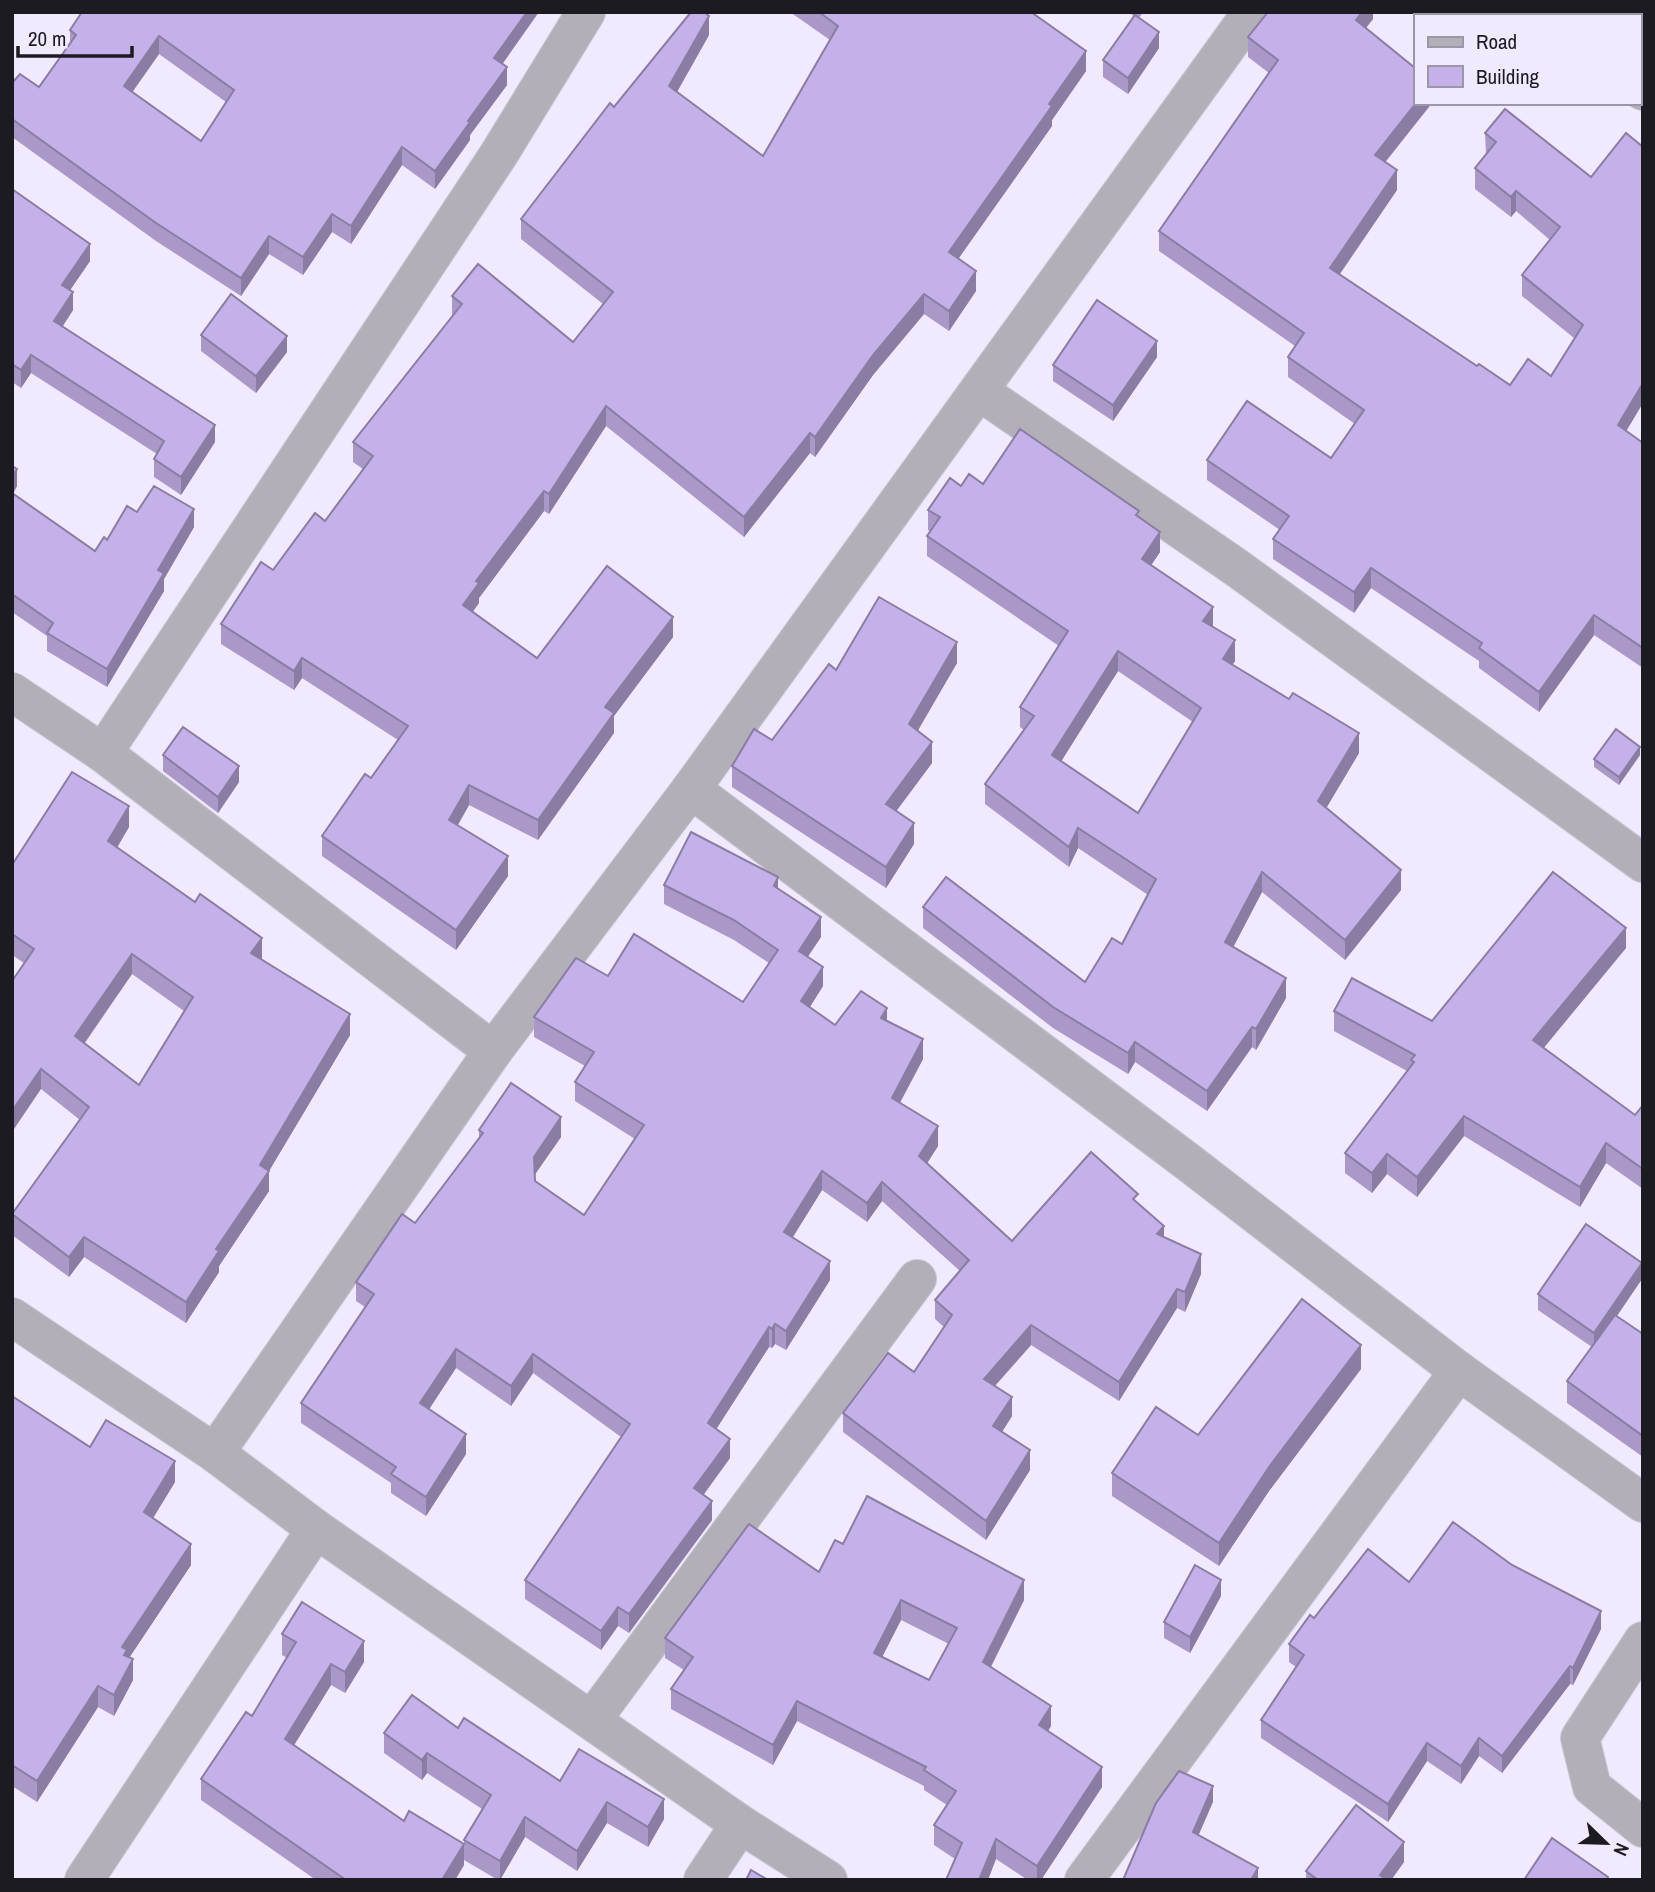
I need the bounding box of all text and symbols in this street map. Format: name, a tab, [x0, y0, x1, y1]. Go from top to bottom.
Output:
scale bar	[18, 14, 131, 58]
legend	[1414, 14, 1641, 105]
text: 20 m	[28, 24, 66, 53]
text: Road	[1476, 27, 1517, 56]
text: Building	[1476, 62, 1540, 91]
north arrow	[1571, 1808, 1641, 1878]
text: N	[1607, 1839, 1636, 1860]

